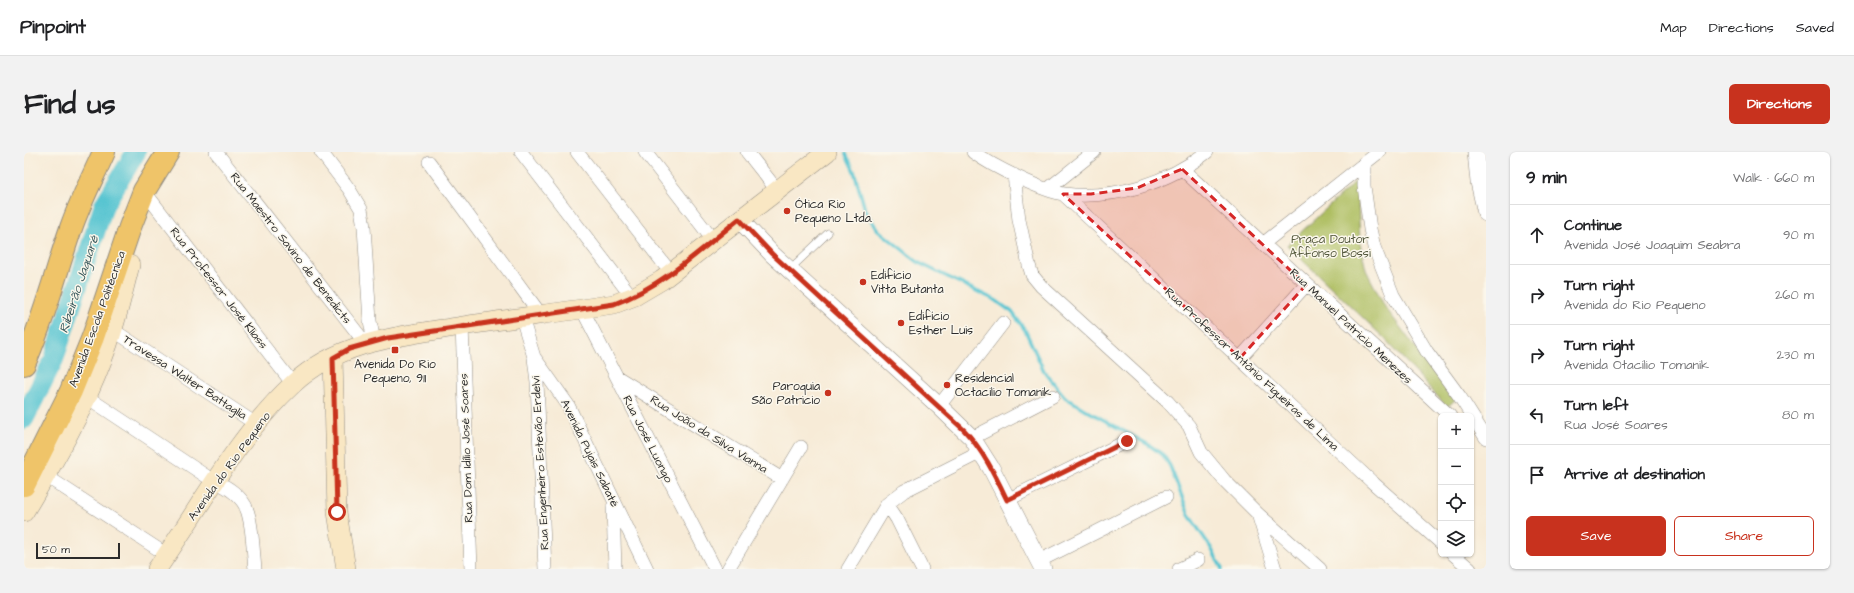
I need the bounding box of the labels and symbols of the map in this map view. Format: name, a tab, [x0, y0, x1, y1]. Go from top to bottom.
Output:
street label: Rua Maestro Savino de Benedicts	[226, 169, 355, 328]
place label: Ótica Rio Pequeno Ltda.	[795, 196, 873, 227]
marker: Ótica Rio Pequeno Ltda.	[782, 206, 792, 216]
street label: Rua Professor José Kliass	[166, 224, 271, 353]
park label: Praça Doutor Affonso Bossi	[1289, 231, 1371, 262]
water label: Ribeirão Jaguaré	[55, 232, 104, 336]
street label: Avenida Escola Politécnica	[65, 249, 130, 390]
street label: Rua Manuel Patricio Menezes	[1286, 265, 1416, 388]
place label: Edifício Vitta Butanta	[871, 267, 944, 298]
marker: Edifício Vitta Butanta	[858, 277, 868, 287]
street label: Rua Professor Antônio Figueiras de Lima	[1160, 284, 1342, 456]
place label: Edifício Esther Luis	[909, 308, 973, 339]
marker: Edifício Esther Luis	[896, 318, 906, 328]
street label: Travessa Walter Battaglia	[119, 331, 250, 425]
marker: Avenida Do Rio Pequeno, 911	[390, 345, 400, 355]
place label: Avenida Do Rio Pequeno, 911	[354, 356, 436, 387]
place label: Residencial Octacilio Tomanik	[955, 370, 1052, 401]
street label: Rua Dom Idílio José Soares	[455, 373, 478, 523]
street label: Rua Engenheiro Estevão Erdelvi	[527, 375, 555, 551]
place label: Paroquia São Patricio	[751, 378, 820, 409]
marker: Residencial Octacilio Tomanik	[942, 380, 952, 390]
marker: Paroquia São Patricio	[823, 388, 833, 398]
street label: Rua João da Silva Vianna	[647, 391, 771, 478]
street label: Rua José Luongo	[617, 393, 677, 487]
street label: Avenida Pujais Sabaté	[556, 396, 623, 510]
street label: Avenida do Rio Pequeno	[184, 408, 275, 524]
route end	[1118, 432, 1136, 450]
route start	[328, 503, 346, 521]
scale bar	[36, 541, 120, 560]

